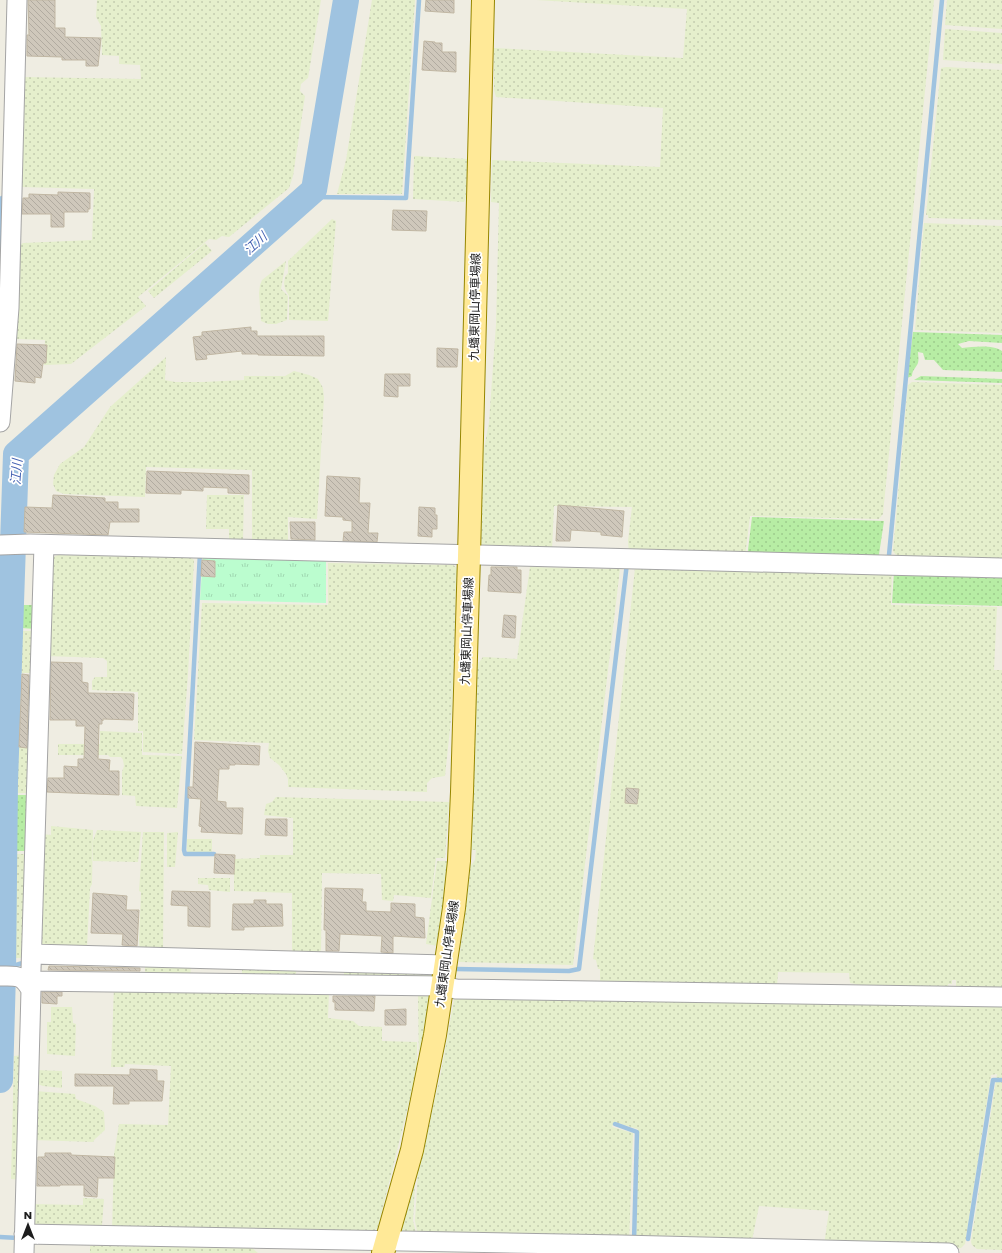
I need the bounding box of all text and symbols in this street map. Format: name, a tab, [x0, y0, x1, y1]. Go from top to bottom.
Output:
water label: 江川	[239, 226, 273, 259]
street label: 九蟠東岡山停車場線	[465, 253, 484, 361]
water label: 江川	[6, 456, 27, 486]
street label: 九蟠東岡山停車場線	[456, 577, 477, 685]
street label: 九蟠東岡山停車場線	[431, 899, 462, 1009]
north arrow	[8, 1205, 48, 1245]
text: N	[24, 1207, 32, 1223]

